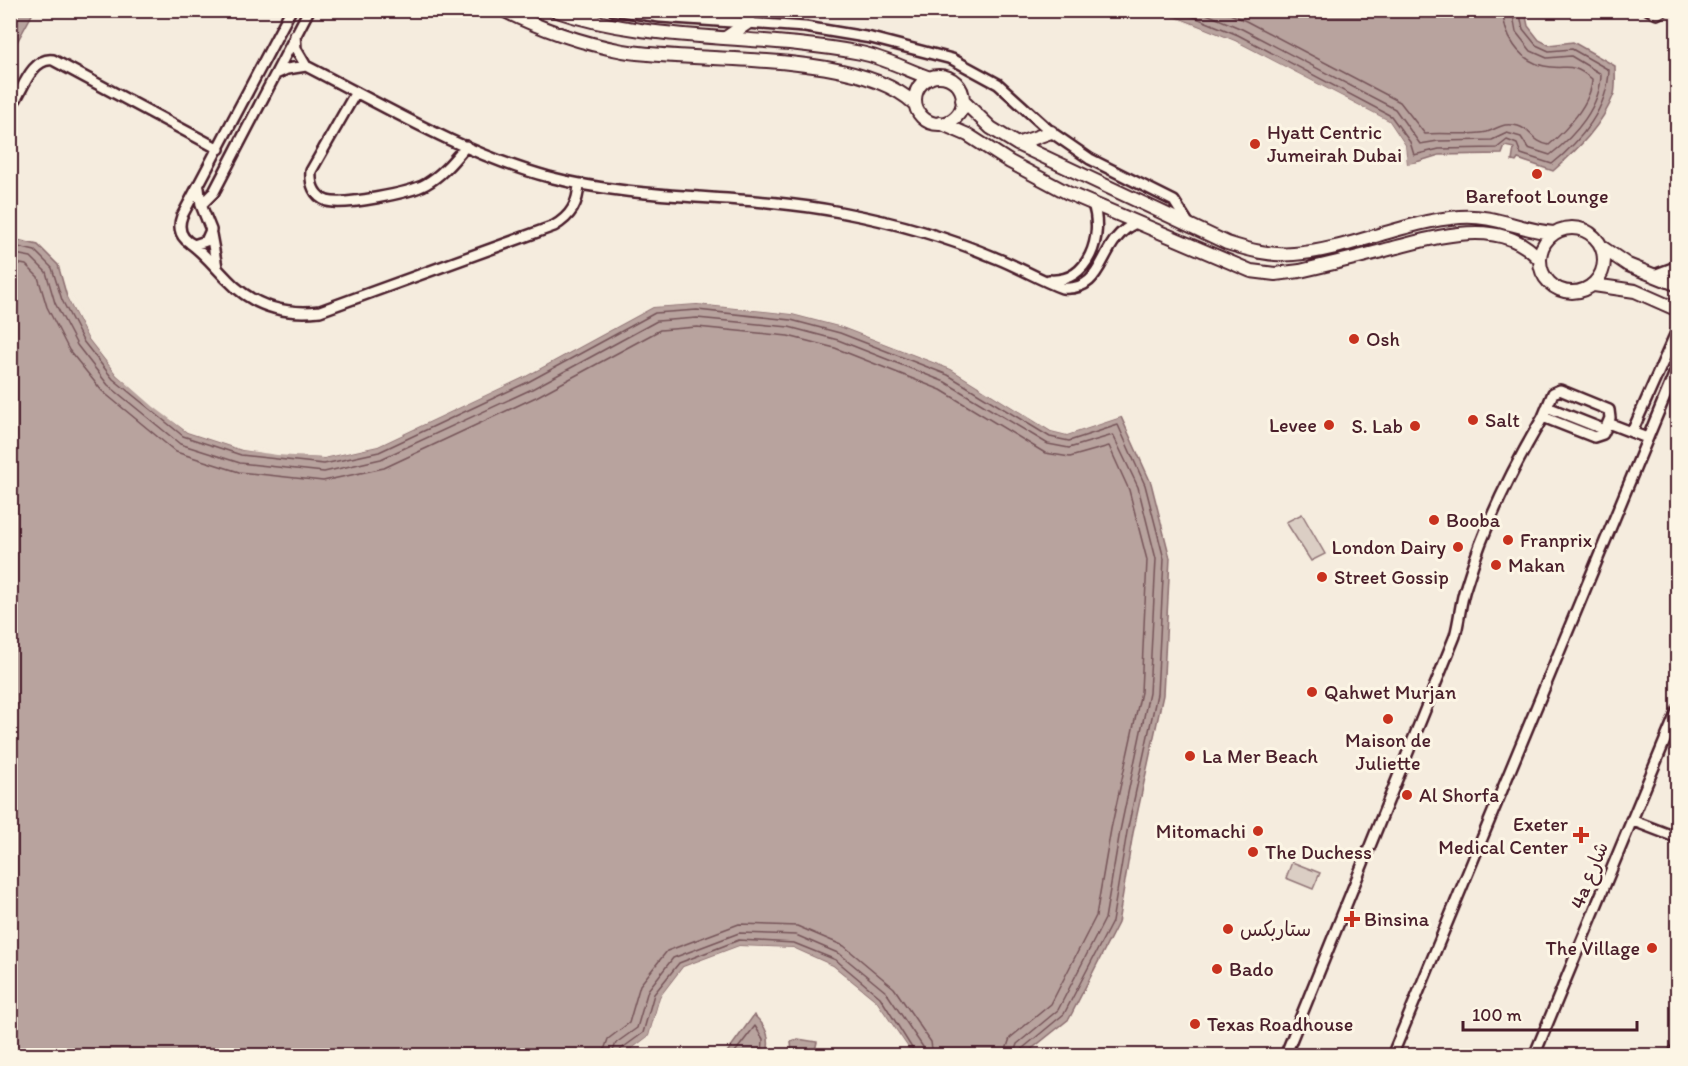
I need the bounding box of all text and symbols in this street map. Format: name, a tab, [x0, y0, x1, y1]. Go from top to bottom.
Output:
place label: Hyatt Centric Jumeirah Dubai	[1267, 120, 1402, 167]
marker: Hyatt Centric Jumeirah Dubai	[1248, 137, 1262, 151]
marker: Barefoot Lounge	[1530, 167, 1544, 181]
place label: Barefoot Lounge	[1465, 184, 1609, 208]
place label: Osh	[1366, 327, 1400, 351]
marker: Osh	[1347, 332, 1361, 346]
place label: Salt	[1485, 408, 1520, 432]
place label: Levee	[1269, 413, 1317, 437]
marker: Salt	[1466, 413, 1480, 427]
place label: S. Lab	[1351, 414, 1403, 438]
marker: Levee	[1322, 418, 1336, 432]
marker: S. Lab	[1408, 419, 1422, 433]
place label: Booba	[1446, 508, 1501, 532]
marker: Booba	[1427, 513, 1441, 527]
place label: Franprix	[1520, 528, 1593, 552]
marker: Franprix	[1501, 533, 1515, 547]
place label: London Dairy	[1332, 535, 1447, 559]
marker: London Dairy	[1451, 540, 1465, 554]
place label: Makan	[1508, 553, 1565, 577]
marker: Makan	[1489, 558, 1503, 572]
place label: Street Gossip	[1334, 565, 1449, 589]
marker: Street Gossip	[1315, 570, 1329, 584]
place label: Qahwet Murjan	[1324, 680, 1456, 704]
marker: Qahwet Murjan	[1305, 685, 1319, 699]
marker: Maison de Juliette	[1381, 712, 1395, 726]
place label: Maison de Juliette	[1345, 728, 1431, 775]
place label: La Mer Beach	[1202, 744, 1318, 768]
marker: La Mer Beach	[1183, 749, 1197, 763]
place label: Al Shorfa	[1419, 783, 1499, 807]
marker: Al Shorfa	[1400, 788, 1414, 802]
place label: Exeter Medical Center	[1438, 812, 1568, 859]
place label: Mitomachi	[1156, 819, 1246, 843]
marker: Mitomachi	[1251, 824, 1265, 838]
marker: Exeter Medical Center	[1572, 826, 1590, 844]
street label: 4a شارع	[1565, 838, 1615, 913]
place label: The Duchess	[1265, 840, 1372, 864]
marker: The Duchess	[1246, 845, 1260, 859]
place label: Binsina	[1364, 907, 1430, 931]
marker: Binsina	[1345, 912, 1359, 926]
place label: ستاربكس	[1240, 917, 1311, 941]
marker: ستاربكس	[1221, 922, 1235, 936]
place label: The Village	[1546, 936, 1640, 960]
marker: The Village	[1645, 941, 1659, 955]
place label: Bado	[1229, 957, 1274, 981]
marker: Bado	[1210, 962, 1224, 976]
scale bar	[1463, 994, 1637, 1032]
text: 100 m	[1472, 1004, 1522, 1026]
place label: Texas Roadhouse	[1207, 1012, 1353, 1036]
marker: Texas Roadhouse	[1188, 1017, 1202, 1031]

